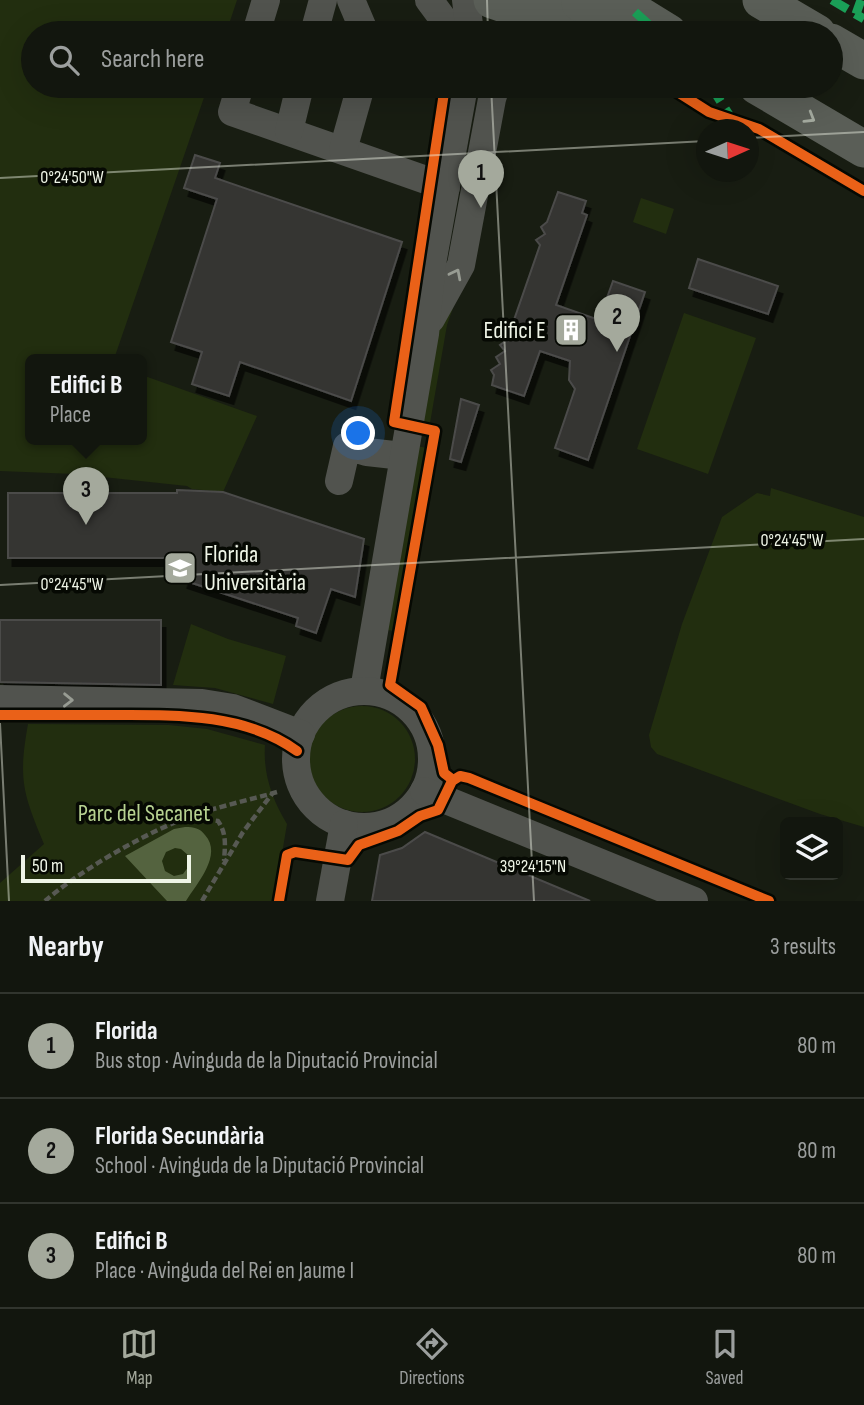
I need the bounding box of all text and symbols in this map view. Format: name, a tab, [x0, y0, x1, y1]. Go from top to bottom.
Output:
search box	[21, 21, 843, 98]
icon: search	[45, 41, 83, 79]
text: Search here	[101, 44, 204, 75]
one-way arrow	[803, 109, 816, 122]
north arrow	[696, 119, 759, 182]
pin: 1	[458, 150, 504, 208]
text: 0°24'50"W	[40, 167, 104, 188]
one-way arrow	[448, 269, 462, 281]
pin: 2	[594, 294, 640, 352]
building icon: Edifici E	[552, 311, 590, 349]
place label: Edifici E	[484, 316, 546, 345]
popup	[25, 354, 147, 445]
text: Edifici B	[50, 370, 122, 401]
text: Place	[50, 401, 91, 429]
your location	[341, 416, 375, 450]
pin: 3	[63, 467, 109, 525]
text: 0°24'45"W	[761, 530, 824, 551]
place label: Florida Universitària	[204, 540, 306, 597]
school or university icon: Florida Universitària	[161, 549, 199, 587]
text: 0°24'45"W	[41, 574, 104, 595]
one-way arrow	[63, 692, 74, 708]
park label: Parc del Secanet	[78, 799, 210, 828]
map controls	[780, 817, 843, 880]
button: layers	[780, 817, 843, 880]
scale bar	[21, 852, 191, 884]
text: 50 m	[32, 855, 63, 878]
text: 39°24'15"N	[500, 856, 566, 877]
text: Nearby	[28, 929, 104, 965]
text: 3 results	[770, 933, 836, 961]
text: Florida	[95, 1016, 158, 1047]
text: 1	[46, 1032, 56, 1060]
text: 80 m	[797, 1032, 836, 1060]
text: Bus stop · Avinguda de la Diputació Provincial	[95, 1047, 438, 1075]
text: Florida Secundària	[95, 1121, 264, 1152]
text: 2	[46, 1137, 56, 1165]
text: 80 m	[797, 1137, 836, 1165]
text: School · Avinguda de la Diputació Provincial	[95, 1152, 424, 1180]
text: Edifici B	[95, 1226, 168, 1257]
text: 3	[46, 1242, 56, 1270]
text: 80 m	[797, 1242, 836, 1270]
text: Place · Avinguda del Rei en Jaume I	[95, 1257, 354, 1285]
tab: Map	[120, 1325, 158, 1390]
tab: Directions	[399, 1325, 465, 1390]
tab: Saved	[705, 1325, 744, 1390]

